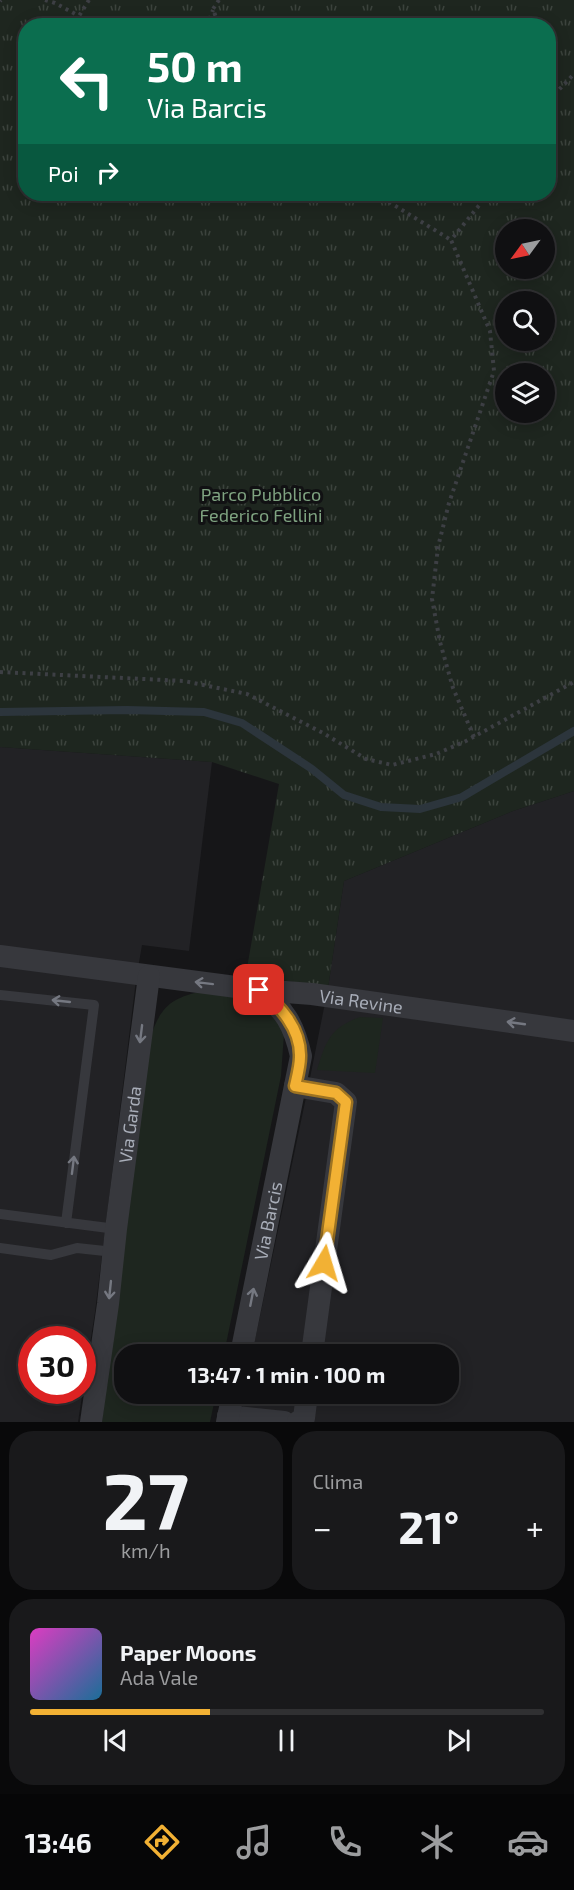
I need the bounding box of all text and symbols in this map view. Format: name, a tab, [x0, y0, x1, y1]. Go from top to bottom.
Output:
text: 50 m	[147, 40, 243, 90]
icon: left	[48, 42, 126, 120]
text: Via Barcis	[147, 91, 267, 123]
icon: right	[91, 156, 124, 189]
text: Poi	[48, 160, 79, 186]
north arrow	[495, 219, 555, 279]
map controls	[495, 219, 555, 423]
button: search	[495, 291, 555, 351]
button: layers	[495, 363, 555, 423]
park label: Parco Pubblico Federico Fellini	[200, 483, 322, 526]
pin	[233, 964, 284, 1015]
icon: arrive	[242, 973, 275, 1006]
one-way arrow	[195, 977, 214, 988]
street label: Via Revine	[318, 984, 404, 1018]
one-way arrow	[52, 995, 72, 1006]
one-way arrow	[507, 1018, 526, 1029]
one-way arrow	[135, 1024, 146, 1044]
street label: Via Garda	[114, 1085, 146, 1165]
one-way arrow	[68, 1156, 79, 1175]
street label: Via Barcis	[249, 1179, 287, 1262]
position arrow	[292, 1231, 356, 1295]
one-way arrow	[104, 1280, 115, 1300]
one-way arrow	[247, 1288, 258, 1307]
speed limit sign: 30	[18, 1326, 96, 1404]
text: 13:47 · 1 min · 100 m	[188, 1361, 385, 1387]
text: 27	[102, 1452, 189, 1546]
text: Clima	[313, 1469, 363, 1493]
text: 21°	[398, 1499, 459, 1553]
text: −	[313, 1507, 332, 1547]
text: +	[526, 1507, 544, 1547]
text: km/h	[121, 1538, 171, 1562]
text: Paper Moons	[120, 1639, 256, 1665]
text: Ada Vale	[120, 1665, 198, 1689]
icon: previous	[99, 1724, 132, 1757]
icon: pause	[270, 1724, 303, 1757]
icon: next	[442, 1724, 475, 1757]
icon: directions	[141, 1821, 183, 1863]
icon: music	[233, 1821, 275, 1863]
icon: phone	[324, 1821, 366, 1863]
icon: climate	[416, 1821, 458, 1863]
icon: car	[507, 1821, 549, 1863]
text: 13:46	[25, 1826, 92, 1858]

